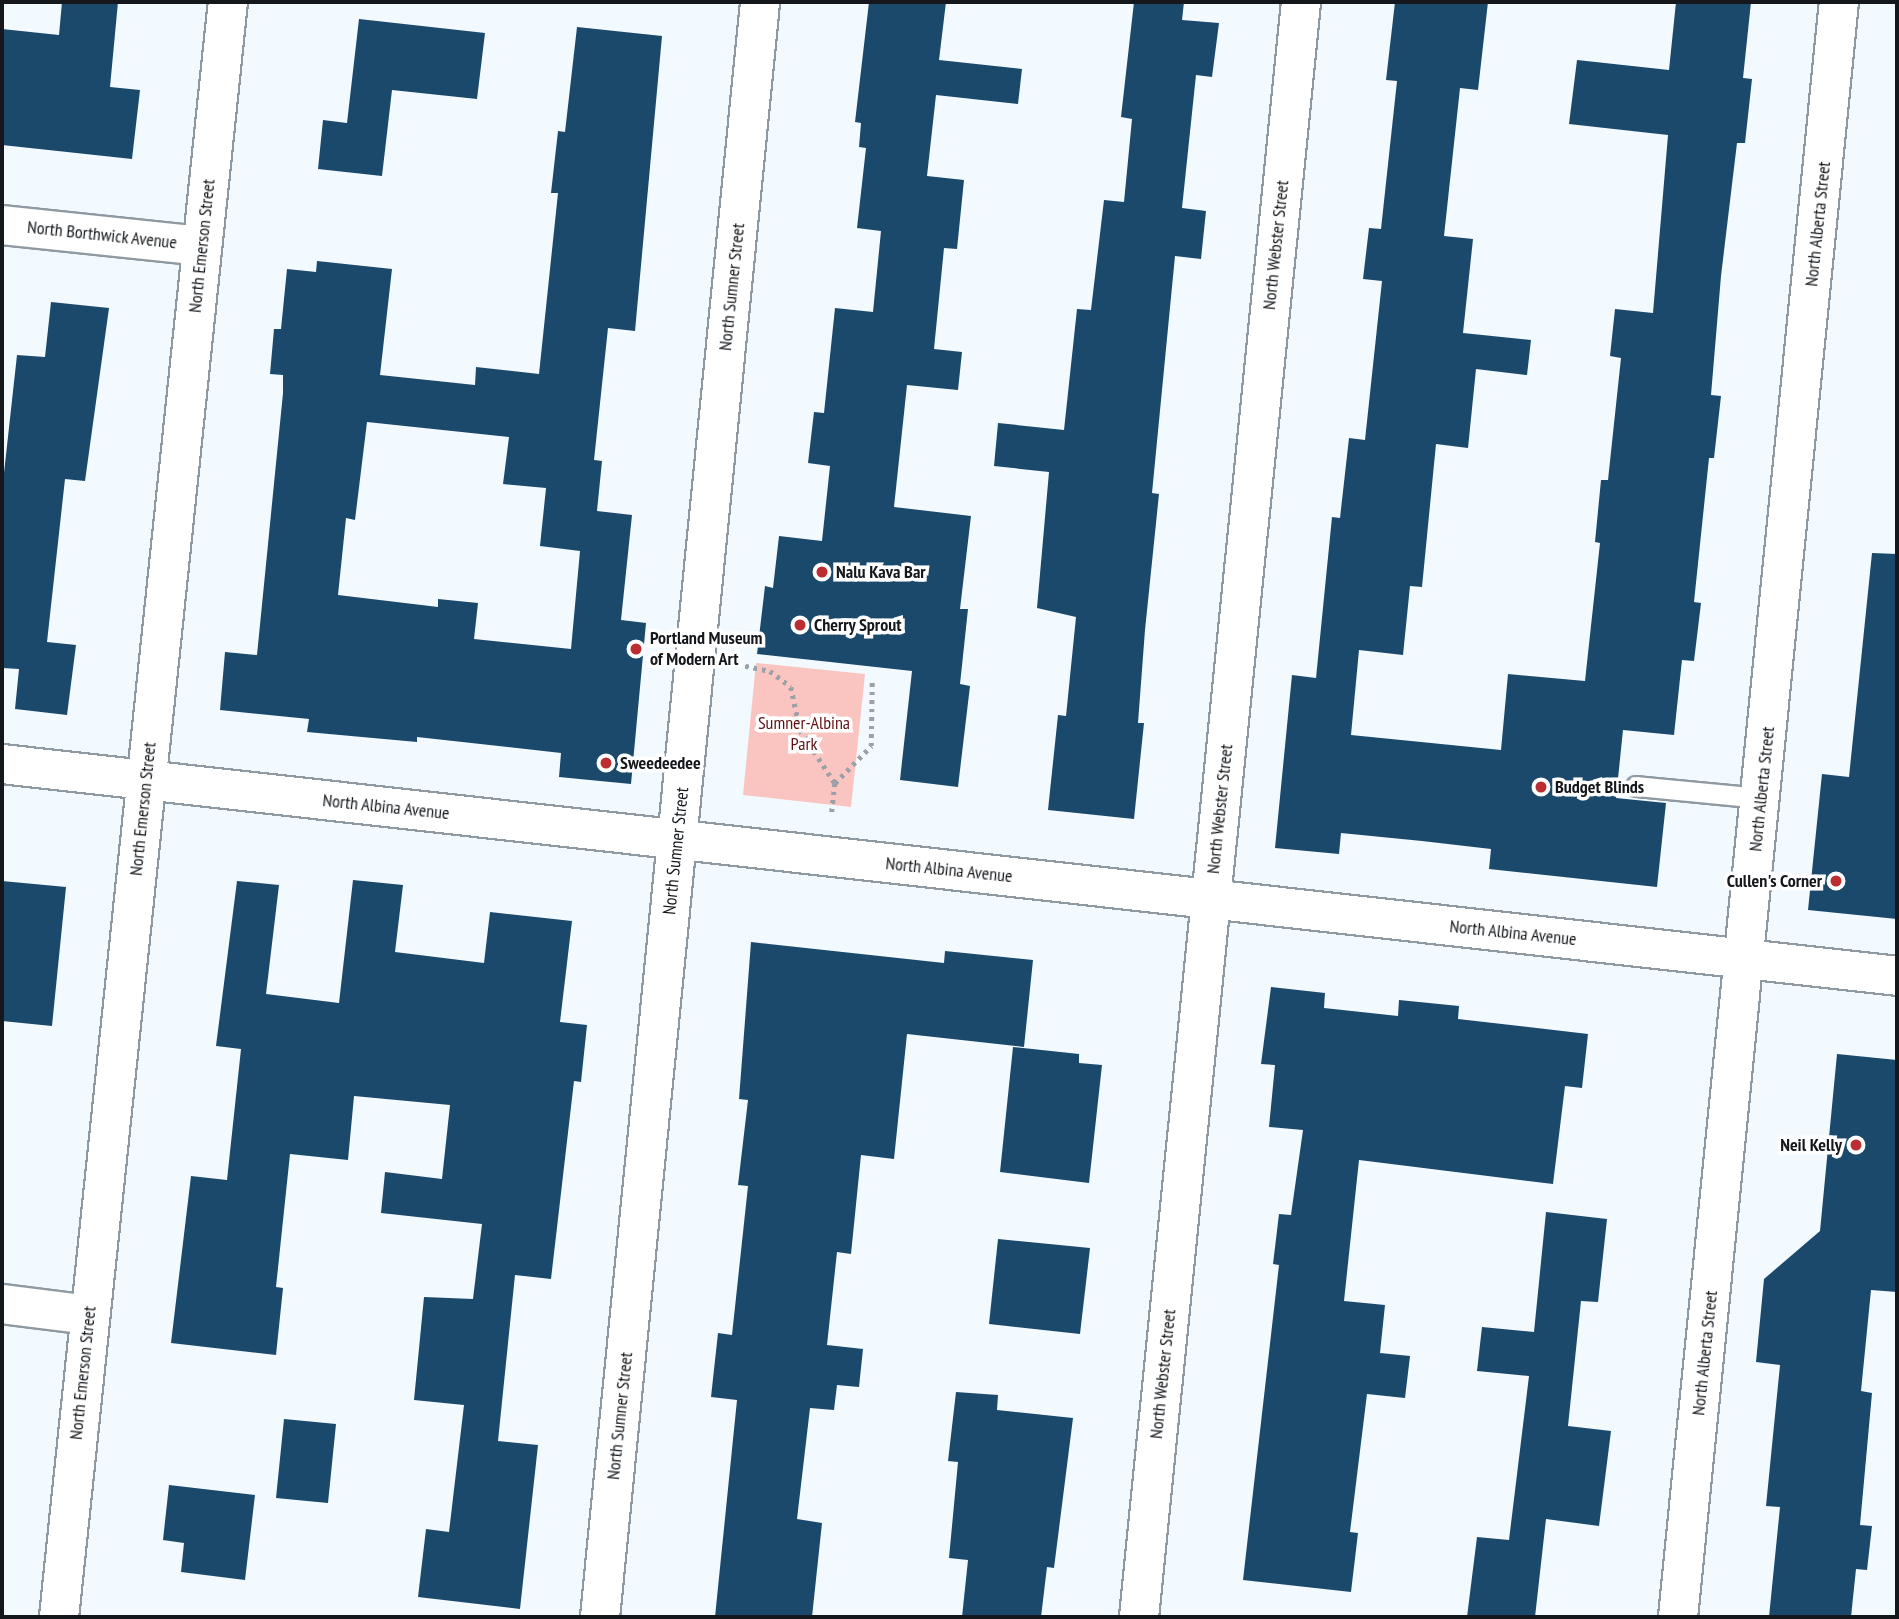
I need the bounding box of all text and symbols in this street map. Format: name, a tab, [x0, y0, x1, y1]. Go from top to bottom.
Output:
street label: North Alberta Street	[1801, 160, 1835, 288]
street label: North Emerson Street	[184, 178, 220, 314]
street label: North Webster Street	[1258, 179, 1294, 311]
street label: North Borthwick Avenue	[26, 216, 178, 254]
street label: North Sumner Street	[715, 222, 749, 352]
place label: Nalu Kava Bar	[836, 561, 926, 583]
marker: Nalu Kava Bar	[814, 564, 830, 580]
place label: Cherry Sprout	[814, 614, 902, 636]
marker: Cherry Sprout	[792, 617, 808, 633]
place label: Portland Museum of Modern Art	[650, 628, 763, 670]
marker: Portland Museum of Modern Art	[628, 641, 644, 657]
park label: Sumner-Albina Park	[758, 713, 850, 756]
street label: North Alberta Street	[1745, 725, 1779, 853]
street label: North Emerson Street	[125, 741, 161, 877]
street label: North Webster Street	[1202, 743, 1238, 875]
place label: Sweedeedee	[620, 752, 701, 774]
marker: Sweedeedee	[598, 755, 614, 771]
place label: Budget Blinds	[1555, 776, 1644, 798]
marker: Budget Blinds	[1533, 779, 1549, 795]
street label: North Sumner Street	[659, 786, 693, 916]
street label: North Albina Avenue	[321, 790, 451, 824]
street label: North Albina Avenue	[884, 853, 1014, 887]
place label: Cullen's Corner	[1727, 870, 1822, 892]
marker: Cullen's Corner	[1828, 873, 1844, 889]
street label: North Albina Avenue	[1448, 916, 1578, 950]
place label: Neil Kelly	[1780, 1134, 1842, 1156]
marker: Neil Kelly	[1848, 1137, 1864, 1153]
street label: North Alberta Street	[1688, 1289, 1722, 1417]
street label: North Emerson Street	[65, 1305, 101, 1441]
street label: North Webster Street	[1145, 1308, 1181, 1440]
street label: North Sumner Street	[603, 1351, 637, 1481]

